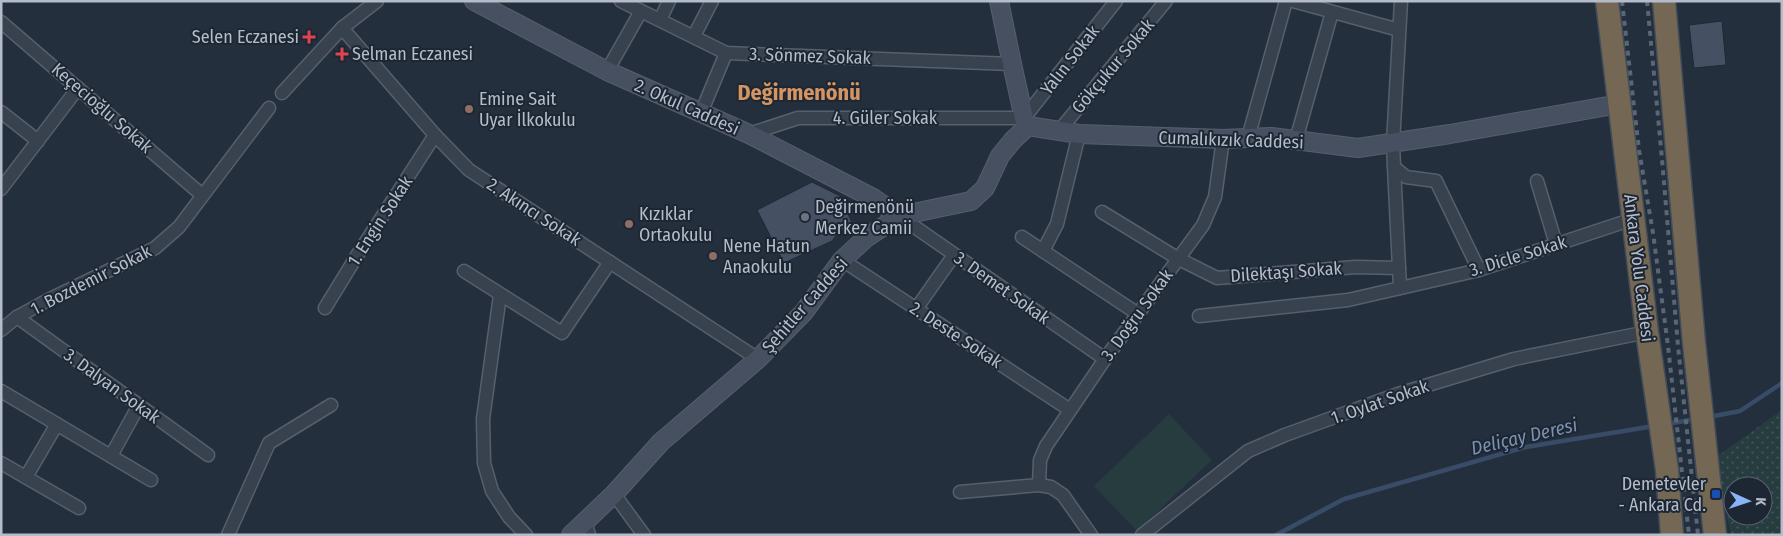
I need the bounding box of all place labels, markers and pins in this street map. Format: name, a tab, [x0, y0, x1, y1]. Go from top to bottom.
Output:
place label: Selen Eczanesi	[192, 26, 299, 48]
marker: Selen Eczanesi	[303, 31, 315, 43]
place label: Selman Eczanesi	[352, 43, 473, 65]
marker: Selman Eczanesi	[336, 48, 348, 60]
place label: Emine Sait Uyar İlkokulu	[479, 88, 576, 131]
marker: Emine Sait Uyar İlkokulu	[463, 103, 475, 115]
place label: Değirmenönü Merkez Camii	[815, 196, 914, 239]
place label: Kızıklar Ortaokulu	[639, 203, 712, 246]
marker: Değirmenönü Merkez Camii	[799, 211, 811, 223]
marker: Kızıklar Ortaokulu	[623, 218, 635, 230]
place label: Nene Hatun Anaokulu	[723, 235, 810, 278]
marker: Nene Hatun Anaokulu	[707, 250, 719, 262]
place label: Demetevler - Ankara Cd.	[1618, 473, 1707, 516]
marker: Demetevler - Ankara Cd.	[1710, 488, 1722, 500]

